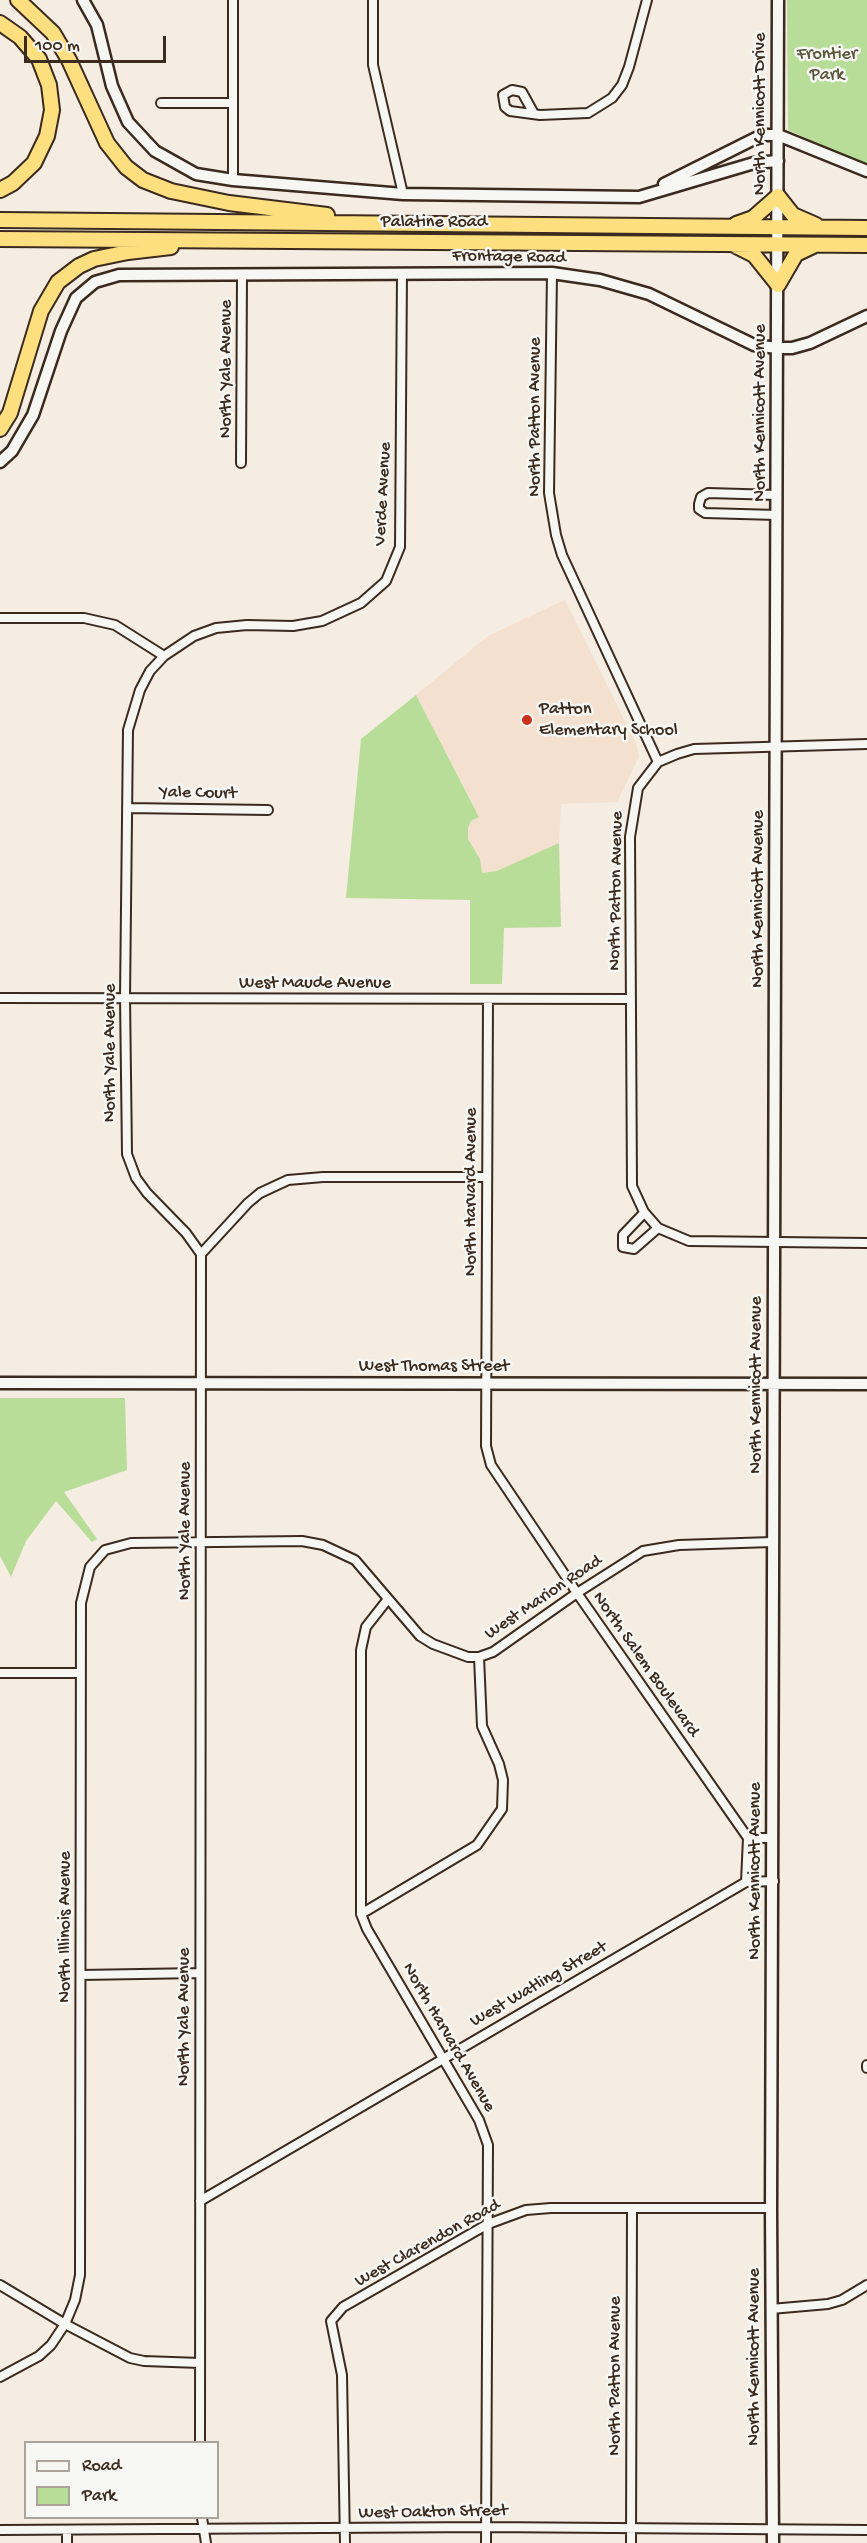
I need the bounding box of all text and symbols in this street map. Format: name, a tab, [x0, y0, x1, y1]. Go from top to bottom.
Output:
scale bar	[27, 24, 170, 62]
street label: North Kennicott Drive	[750, 33, 772, 195]
text: 100 m	[35, 36, 80, 57]
park label: Frontier Park	[797, 44, 857, 86]
street label: Palatine Road	[381, 212, 487, 234]
street label: Frontage Road	[452, 246, 566, 270]
street label: North Yale Avenue	[216, 300, 238, 438]
street label: North Kennicott Avenue	[750, 324, 772, 502]
street label: North Patton Avenue	[525, 337, 547, 497]
street label: Verde Avenue	[370, 442, 398, 546]
place label: Patton Elementary School	[539, 699, 678, 742]
marker: Patton Elementary School	[520, 713, 534, 727]
street label: Yale Court	[159, 783, 237, 805]
street label: North Kennicott Avenue	[748, 810, 770, 988]
street label: North Patton Avenue	[605, 811, 629, 971]
street label: West Maude Avenue	[239, 973, 391, 995]
street label: North Yale Avenue	[100, 984, 122, 1122]
street label: North Harvard Avenue	[461, 1108, 483, 1276]
street label: North Kennicott Avenue	[746, 1296, 768, 1474]
street label: West Thomas Street	[359, 1356, 509, 1378]
street label: North Yale Avenue	[175, 1462, 197, 1600]
street label: West Marion Road	[481, 1551, 607, 1645]
street label: North Salem Boulevard	[587, 1588, 703, 1742]
street label: North Kennicott Avenue	[745, 1782, 767, 1960]
street label: North Illinois Avenue	[55, 1851, 77, 2003]
street label: West Watling Street	[467, 1937, 611, 2033]
street label: North Yale Avenue	[174, 1948, 196, 2086]
street label: North Harvard Avenue	[396, 1960, 500, 2116]
street label: West Clarendon Road	[352, 2195, 504, 2293]
street label: North Kennicott Avenue	[744, 2268, 766, 2446]
street label: North Patton Avenue	[605, 2296, 627, 2456]
legend	[24, 2441, 219, 2519]
text: Road	[82, 2456, 121, 2477]
text: Park	[82, 2486, 116, 2507]
street label: West Oakton Street	[358, 2501, 508, 2525]

